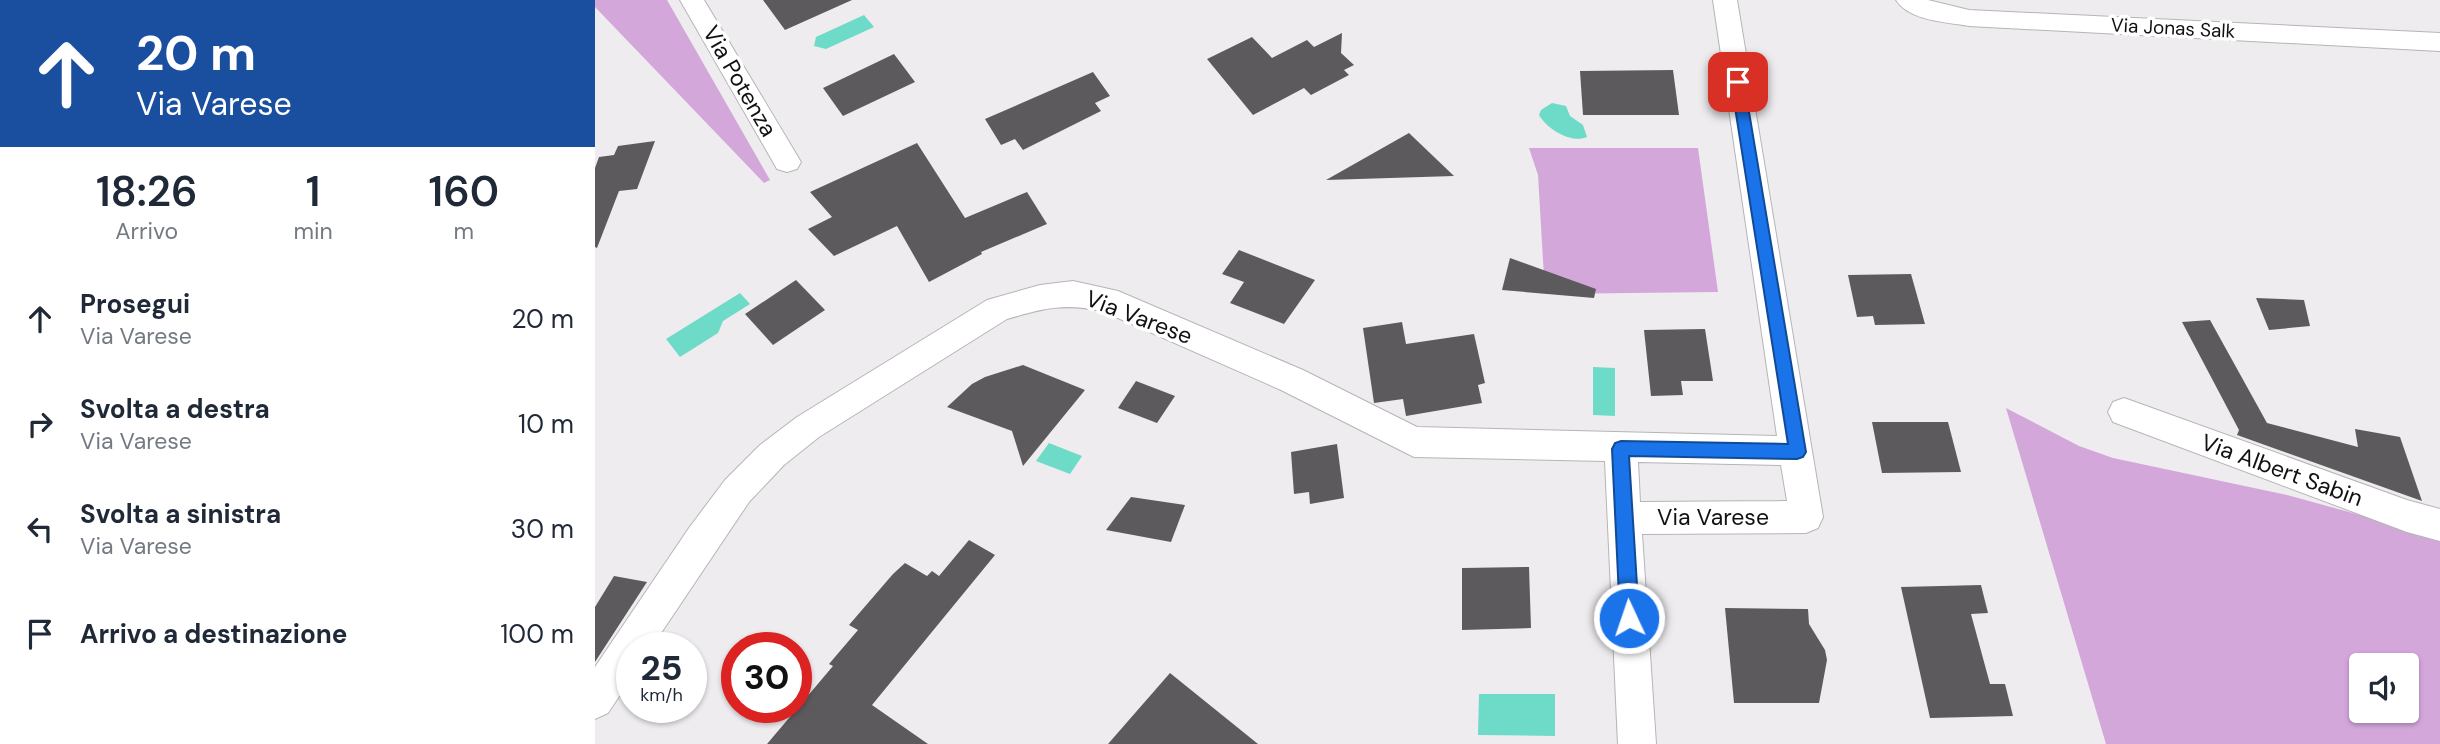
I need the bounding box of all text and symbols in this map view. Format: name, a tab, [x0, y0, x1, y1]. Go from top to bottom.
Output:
street label: Via Jonas Salk	[2110, 12, 2236, 44]
street label: Via Potenza	[696, 20, 784, 142]
text: 20 m	[136, 21, 256, 85]
icon: ahead	[21, 28, 112, 119]
pin	[1708, 52, 1768, 112]
icon: arrive	[1719, 63, 1757, 101]
text: Via Varese	[136, 83, 292, 125]
text: 18:26	[96, 164, 198, 219]
text: 1	[306, 164, 320, 219]
text: 160	[429, 164, 499, 219]
text: Arrivo	[115, 216, 178, 246]
text: min	[293, 216, 333, 246]
text: m	[454, 216, 474, 246]
street label: Via Varese	[1081, 283, 1197, 351]
text: Prosegui	[80, 287, 190, 321]
icon: ahead	[21, 300, 59, 338]
text: 20 m	[511, 302, 574, 336]
text: Via Varese	[80, 321, 192, 351]
text: Svolta a destra	[80, 392, 270, 426]
icon: right	[21, 405, 59, 443]
text: 10 m	[518, 407, 574, 441]
text: Via Varese	[80, 426, 192, 456]
street label: Via Albert Sabin	[2197, 427, 2367, 513]
text: Svolta a sinistra	[80, 497, 281, 531]
street label: Via Varese	[1657, 502, 1769, 532]
icon: left	[21, 510, 59, 548]
text: 30 m	[511, 512, 574, 546]
text: Via Varese	[80, 531, 192, 561]
position arrow	[1592, 581, 1666, 655]
icon: arrive	[21, 615, 59, 653]
text: Arrivo a destinazione	[80, 617, 347, 651]
text: 100 m	[500, 617, 574, 651]
speed limit sign: 30	[721, 632, 812, 723]
text: 25	[641, 645, 682, 691]
map controls	[2349, 653, 2419, 723]
button: sound	[2349, 653, 2419, 723]
text: km/h	[640, 683, 683, 707]

